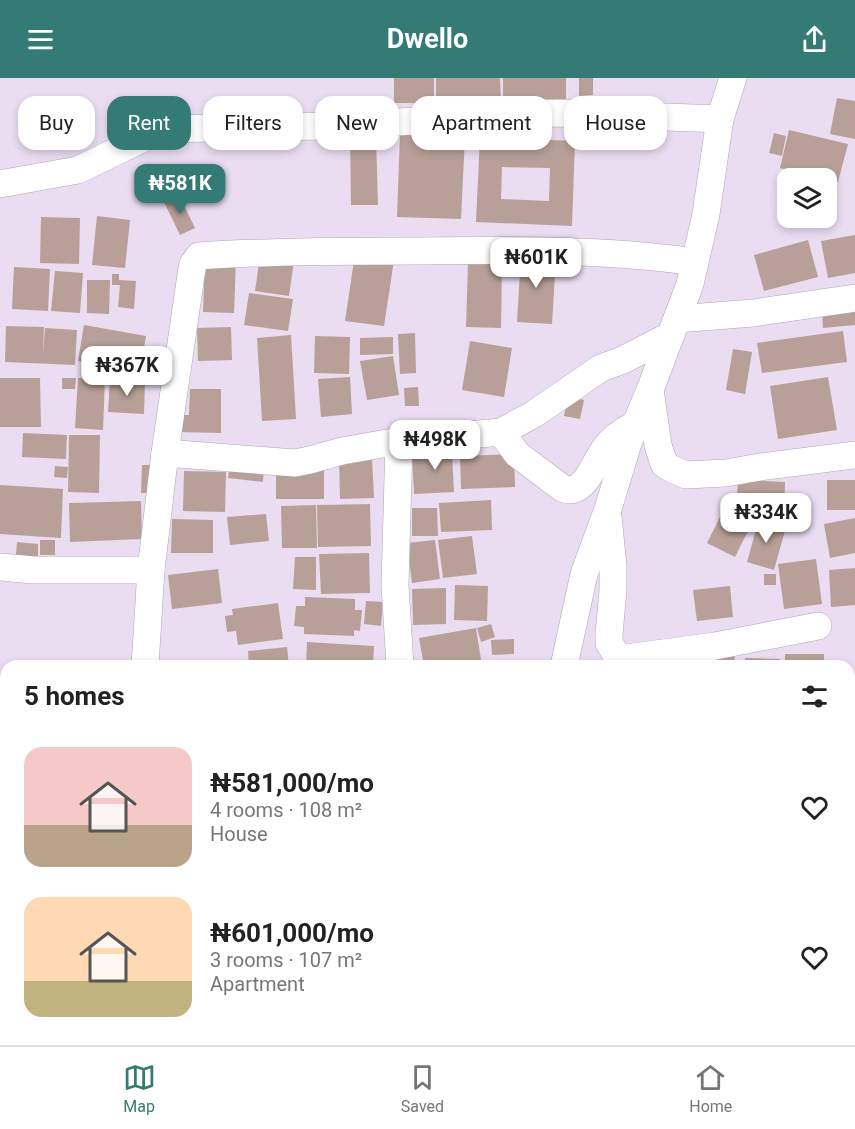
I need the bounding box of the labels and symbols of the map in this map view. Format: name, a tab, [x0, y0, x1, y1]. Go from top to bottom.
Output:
pin: ₦581K	[138, 164, 222, 215]
pin: ₦601K	[494, 238, 578, 289]
pin: ₦367K	[85, 346, 169, 397]
pin: ₦498K	[393, 420, 477, 471]
pin: ₦334K	[724, 493, 808, 544]

